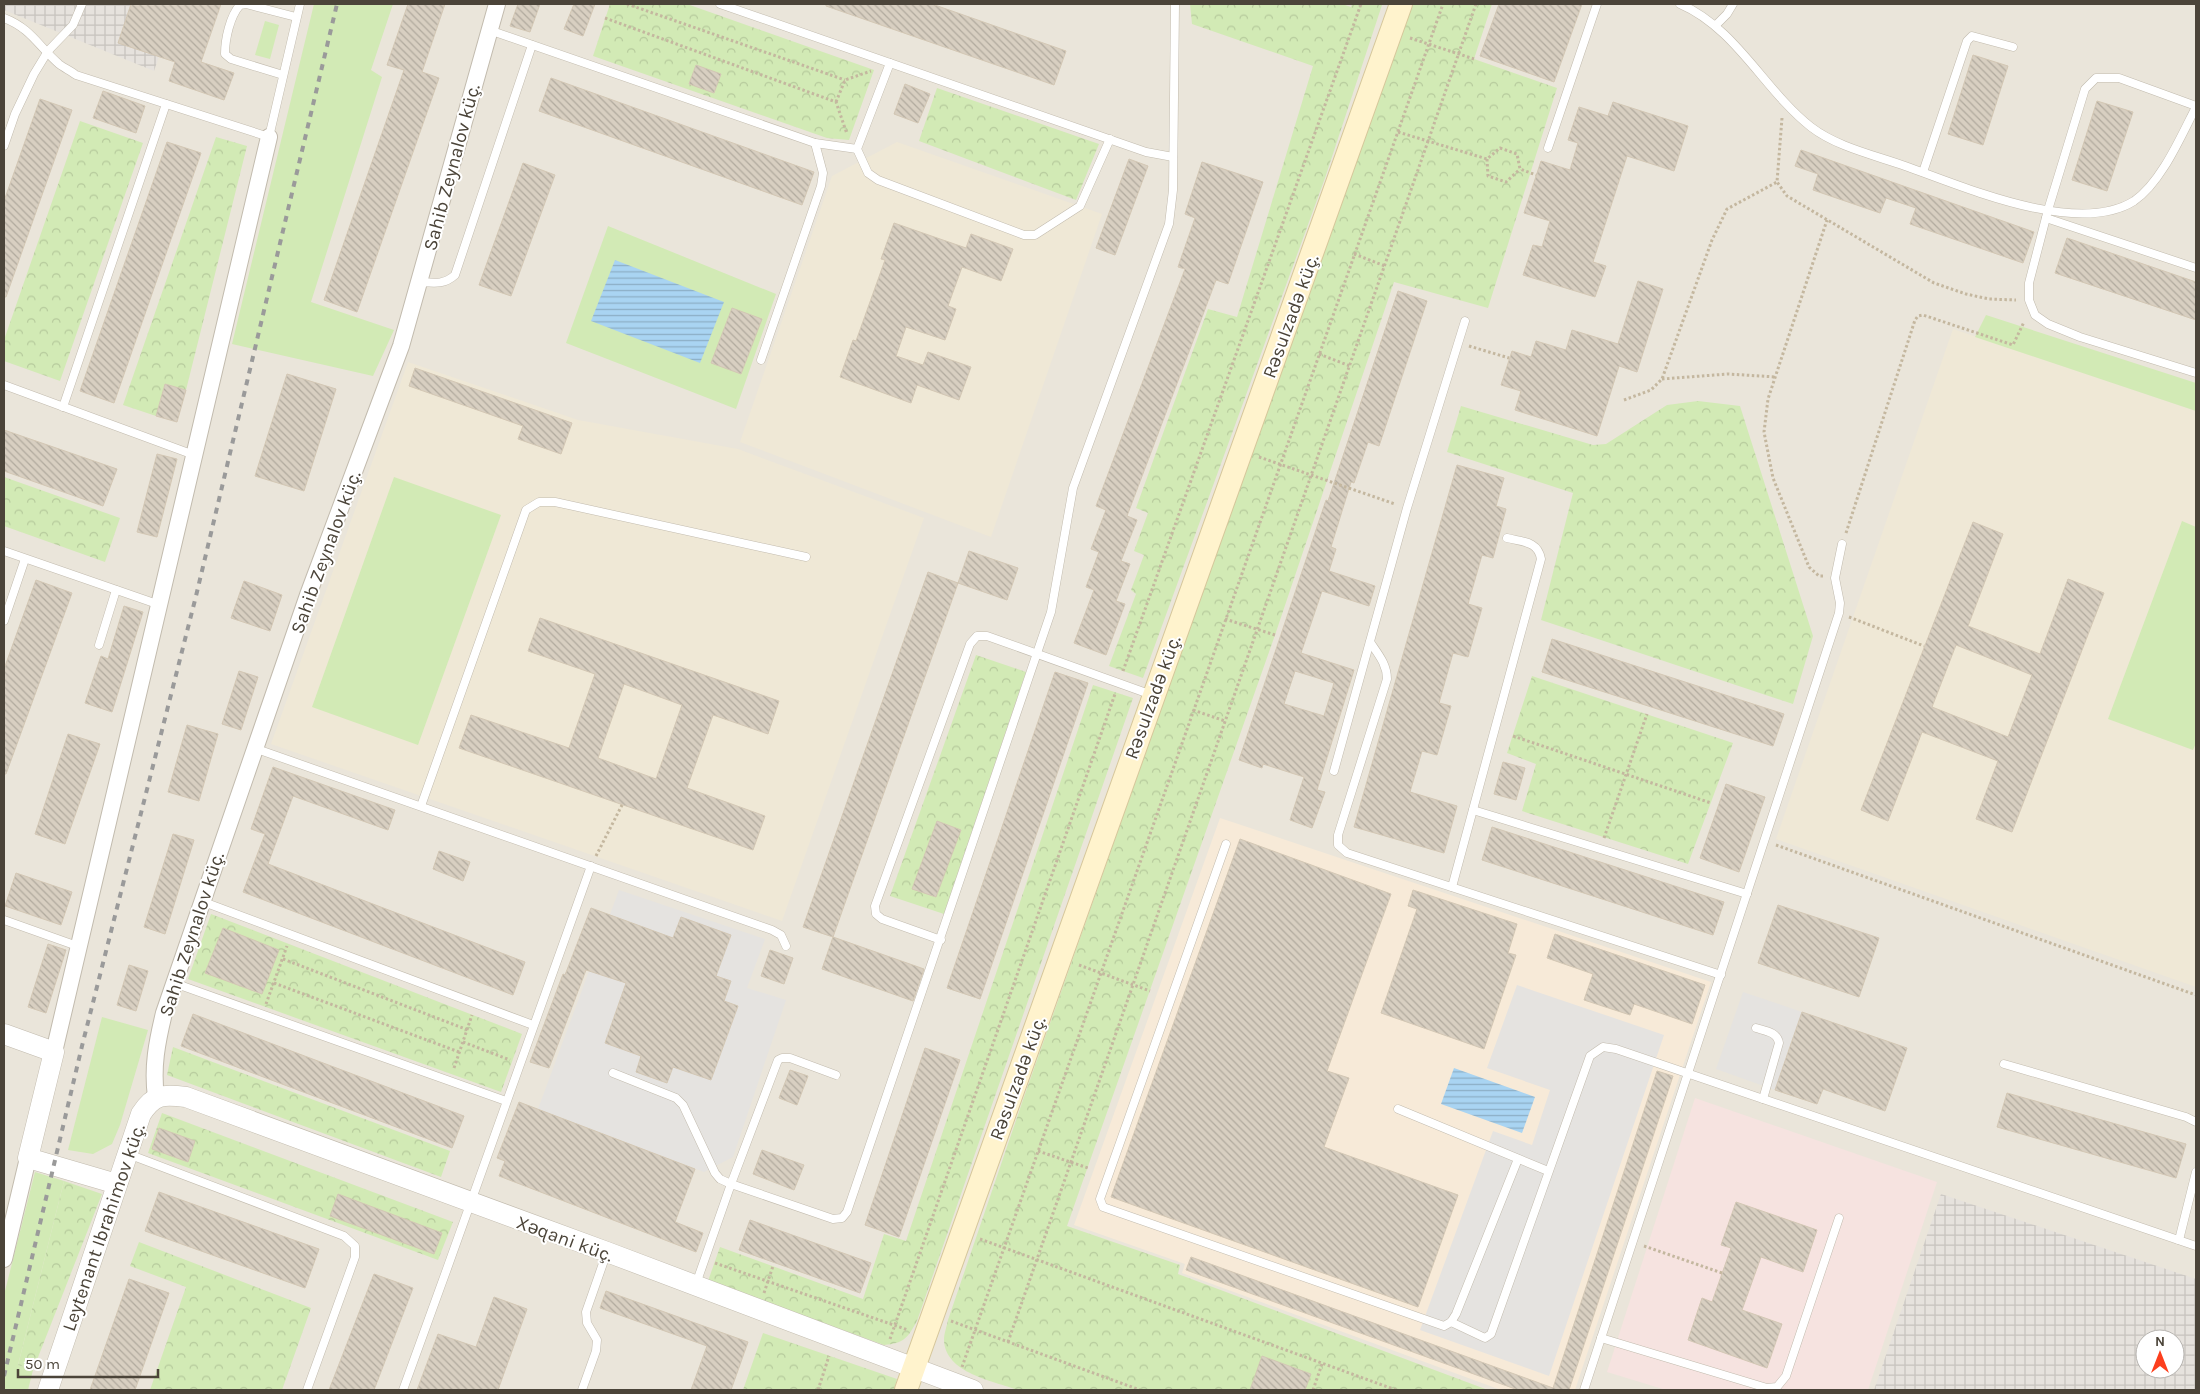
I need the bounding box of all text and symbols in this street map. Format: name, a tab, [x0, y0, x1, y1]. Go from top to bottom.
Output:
street label: Sahib Zeynalov küç.	[419, 81, 485, 253]
street label: Rəsulzadə küç.	[1258, 251, 1324, 381]
street label: Sahib Zeynalov küç.	[286, 468, 366, 637]
street label: Rəsulzadə küç.	[1120, 632, 1186, 762]
street label: Sahib Zeynalov küç.	[155, 849, 229, 1019]
street label: Rəsulzadə küç.	[985, 1013, 1051, 1143]
street label: Leytenant Ibrahimov küç.	[58, 1121, 150, 1334]
street label: Xəqani küç.	[513, 1211, 616, 1267]
north arrow	[2135, 1329, 2185, 1379]
text: N	[2155, 1333, 2165, 1350]
scale bar	[18, 1346, 158, 1378]
text: 50 m	[25, 1355, 60, 1373]

